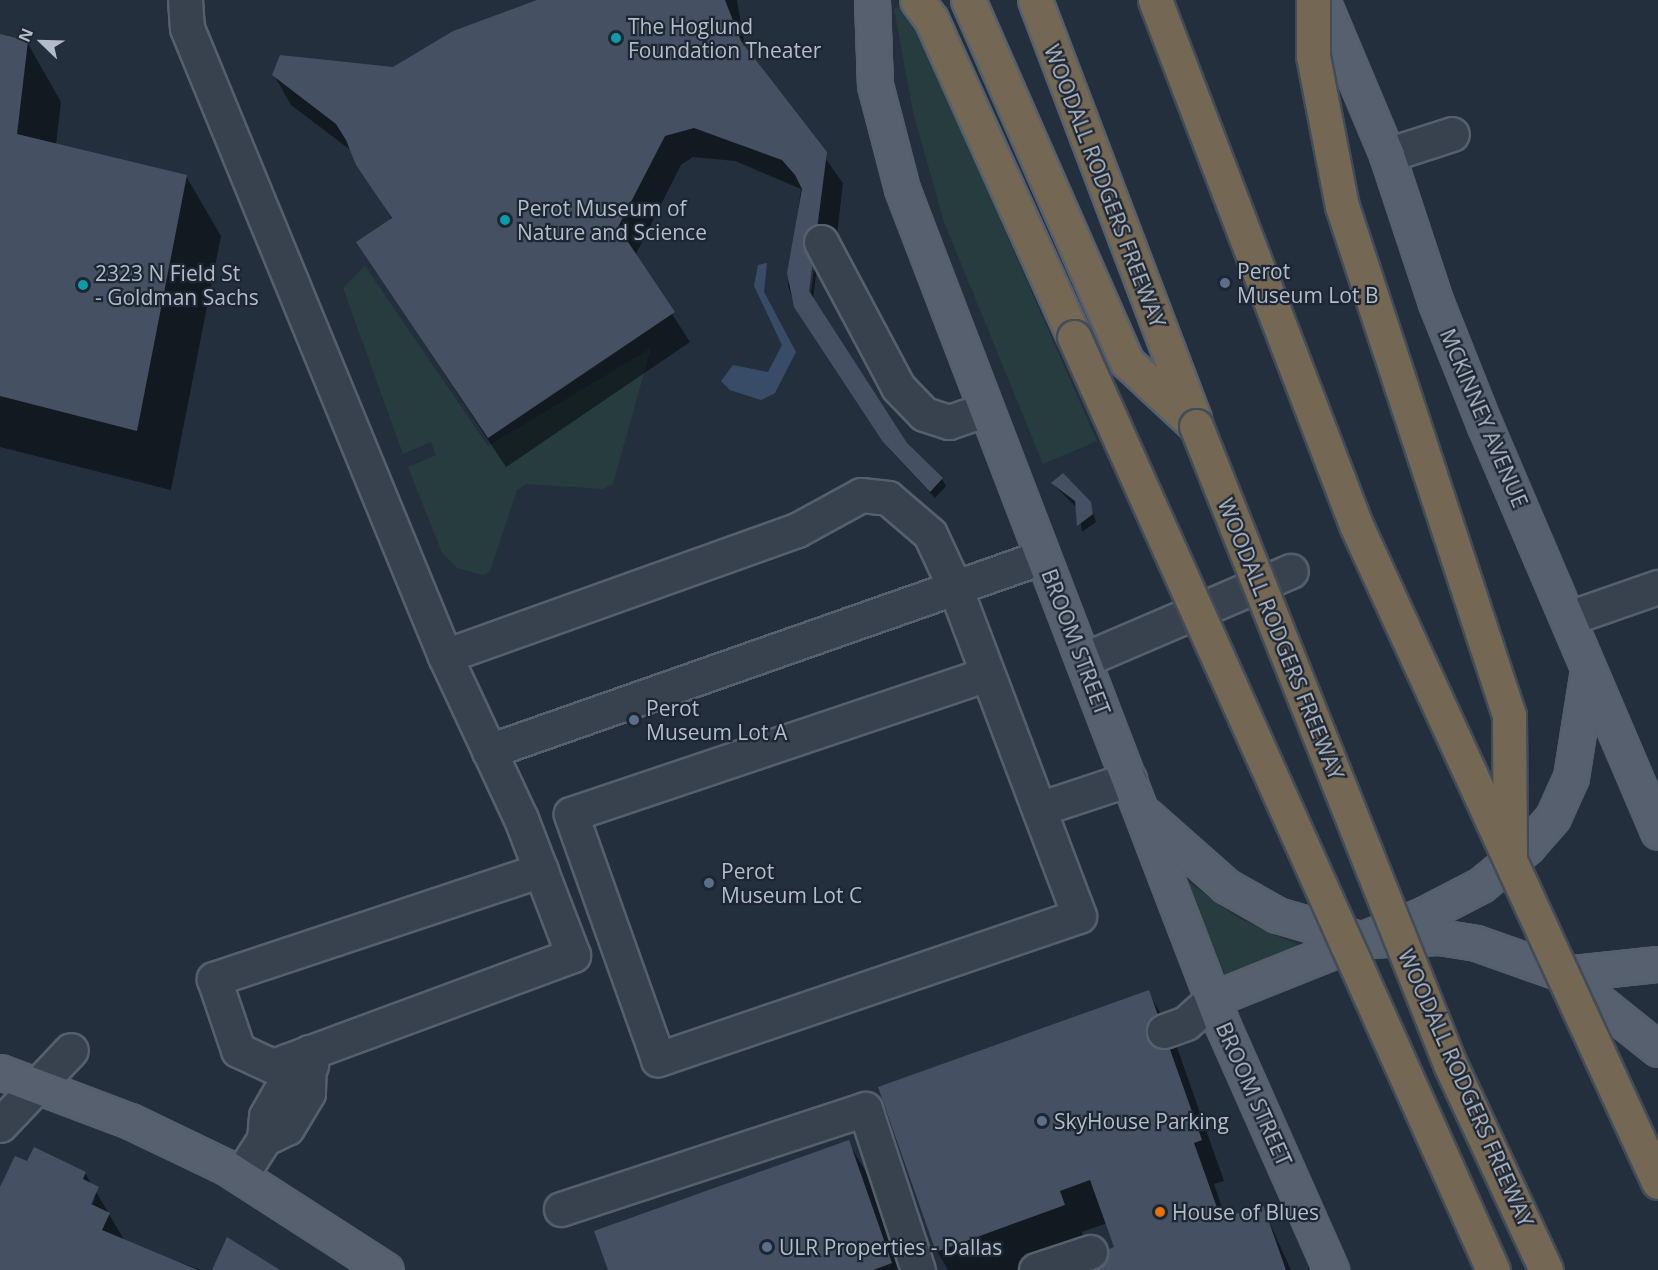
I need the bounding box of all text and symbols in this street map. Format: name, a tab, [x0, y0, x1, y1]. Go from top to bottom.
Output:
north arrow	[12, 12, 72, 72]
place label: The Hoglund Foundation Theater	[628, 13, 821, 63]
text: N	[13, 25, 38, 45]
marker: The Hoglund Foundation Theater	[609, 31, 623, 45]
street label: WOODALL RODGERS FREEWAY	[1039, 41, 1171, 331]
place label: Perot Museum of Nature and Science	[517, 195, 707, 245]
marker: Perot Museum of Nature and Science	[498, 213, 512, 227]
place label: Perot Museum Lot B	[1237, 258, 1378, 308]
place label: 2323 N Field St - Goldman Sachs	[95, 260, 259, 310]
marker: Perot Museum Lot B	[1218, 276, 1232, 290]
marker: 2323 N Field St - Goldman Sachs	[76, 278, 90, 292]
street label: MCKINNEY AVENUE	[1435, 325, 1533, 511]
street label: WOODALL RODGERS FREEWAY	[1213, 495, 1349, 783]
street label: BROOM STREET	[1037, 565, 1115, 719]
place label: Perot Museum Lot A	[646, 695, 787, 745]
marker: Perot Museum Lot A	[627, 713, 641, 727]
place label: Perot Museum Lot C	[721, 858, 862, 908]
marker: Perot Museum Lot C	[702, 876, 716, 890]
street label: WOODALL RODGERS FREEWAY	[1393, 945, 1539, 1231]
street label: BROOM STREET	[1211, 1018, 1297, 1170]
place label: SkyHouse Parking	[1054, 1108, 1229, 1134]
marker: SkyHouse Parking	[1035, 1114, 1049, 1128]
place label: House of Blues	[1172, 1199, 1319, 1225]
marker: House of Blues	[1153, 1205, 1167, 1219]
place label: ULR Properties - Dallas	[779, 1234, 1002, 1260]
marker: ULR Properties - Dallas	[760, 1240, 774, 1254]

